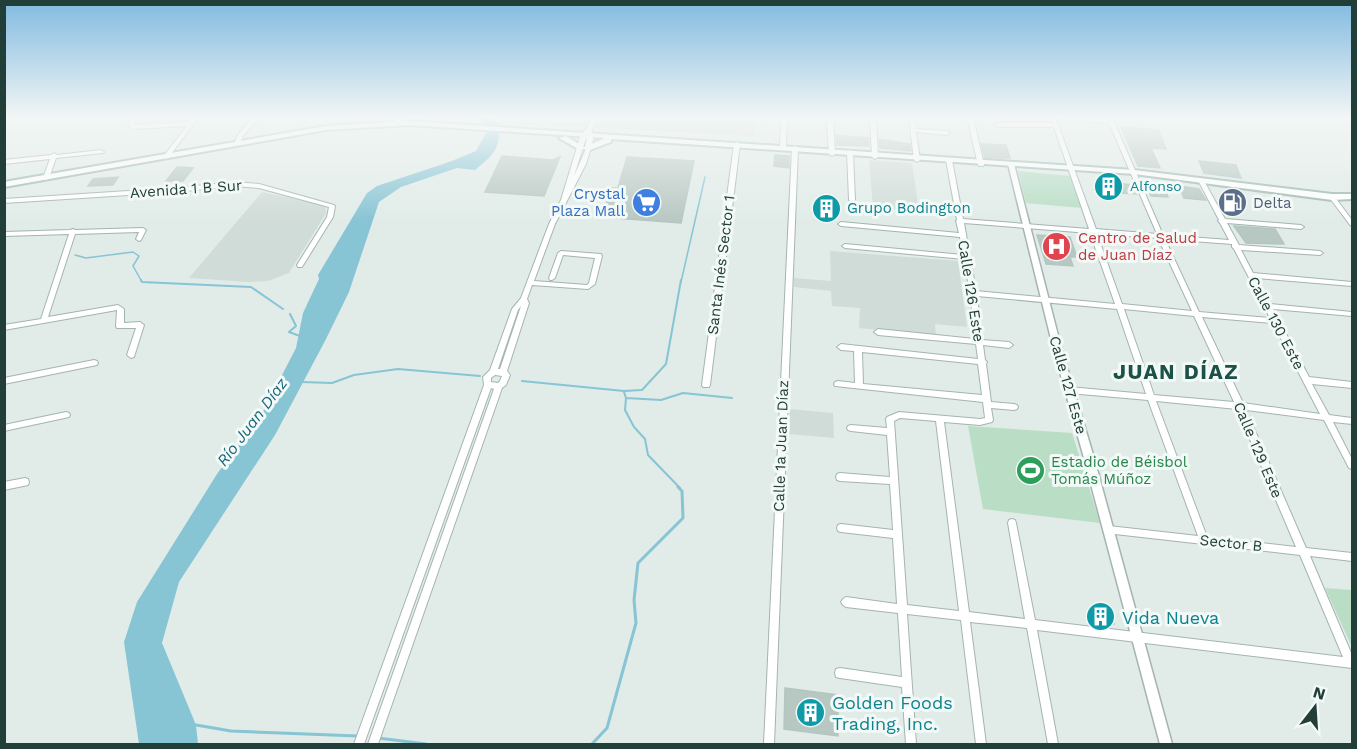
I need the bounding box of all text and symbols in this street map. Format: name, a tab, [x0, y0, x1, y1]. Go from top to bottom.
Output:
building icon: Alfonso	[1093, 170, 1125, 202]
street label: Avenida 1 B Sur	[129, 176, 243, 202]
place label: Alfonso	[1130, 178, 1182, 194]
place label: Crystal Plaza Mall	[551, 185, 625, 220]
supermarket icon: Crystal Plaza Mall	[630, 187, 662, 219]
fuel station icon: Delta	[1216, 187, 1248, 219]
building icon: Grupo Bodington	[810, 192, 842, 224]
street label: Santa Inés Sector 1	[704, 194, 738, 336]
place label: Delta	[1253, 194, 1292, 212]
place label: Grupo Bodington	[847, 199, 971, 217]
place label: Centro de Salud de Juan Díaz	[1078, 229, 1197, 264]
hospital icon: Centro de Salud de Juan Díaz	[1041, 231, 1073, 263]
street label: Calle 126 Este	[954, 239, 988, 343]
street label: Calle 130 Este	[1244, 273, 1308, 373]
street label: Calle 127 Este	[1045, 334, 1091, 436]
district label: JUAN DÍAZ	[1113, 359, 1239, 384]
water label: Río Juan Díaz	[213, 374, 292, 470]
street label: Calle 1a Juan Díaz	[770, 380, 792, 512]
street label: Calle 129 Este	[1230, 399, 1286, 501]
place label: Estadio de Béisbol Tomás Múñoz	[1051, 453, 1188, 488]
sports icon: Estadio de Béisbol Tomás Múñoz	[1014, 455, 1046, 487]
street label: Sector B	[1199, 531, 1263, 555]
building icon: Vida Nueva	[1085, 601, 1117, 633]
place label: Vida Nueva	[1122, 607, 1219, 628]
north arrow	[1285, 677, 1345, 737]
text: N	[1311, 682, 1328, 704]
place label: Golden Foods Trading, Inc.	[832, 692, 953, 734]
building icon: Golden Foods Trading, Inc.	[795, 696, 827, 728]

